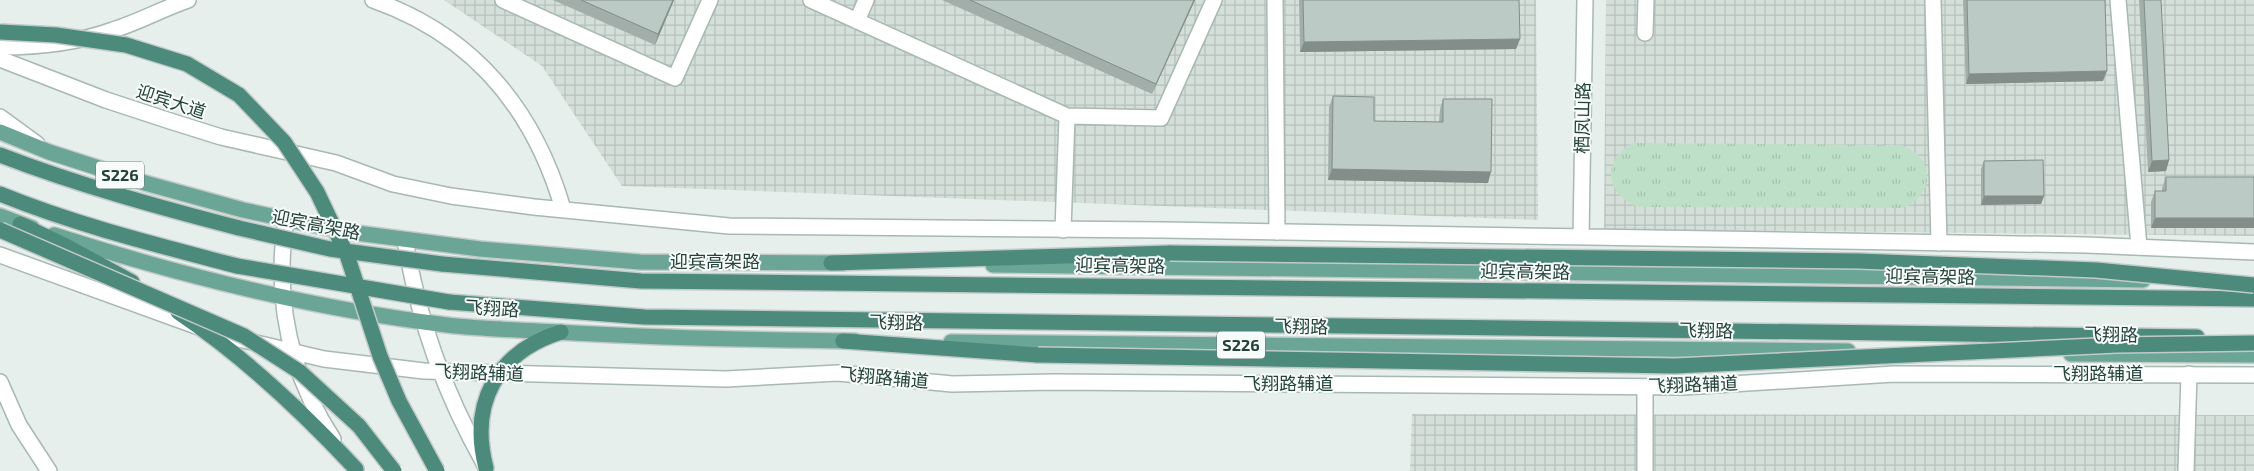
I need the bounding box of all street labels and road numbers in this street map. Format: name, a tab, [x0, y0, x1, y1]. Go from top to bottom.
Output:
street label: 迎宾大道	[134, 79, 209, 123]
street label: 栖凤山路	[1570, 82, 1594, 154]
road number: S226	[96, 162, 144, 188]
street label: 迎宾高架路	[270, 205, 362, 243]
street label: 迎宾高架路	[670, 250, 760, 272]
street label: 迎宾高架路	[1075, 253, 1165, 277]
street label: 迎宾高架路	[1480, 259, 1570, 283]
street label: 迎宾高架路	[1885, 264, 1975, 288]
street label: 飞翔路	[465, 296, 520, 320]
street label: 飞翔路	[869, 311, 923, 333]
street label: 飞翔路	[1274, 315, 1328, 337]
street label: 飞翔路	[1679, 319, 1733, 341]
street label: 飞翔路	[2084, 323, 2138, 345]
road number: S226	[1217, 332, 1265, 358]
street label: 飞翔路辅道	[434, 359, 524, 385]
street label: 飞翔路辅道	[838, 362, 930, 392]
street label: 飞翔路辅道	[2053, 362, 2143, 384]
street label: 飞翔路辅道	[1648, 371, 1738, 397]
street label: 飞翔路辅道	[1243, 372, 1333, 394]

